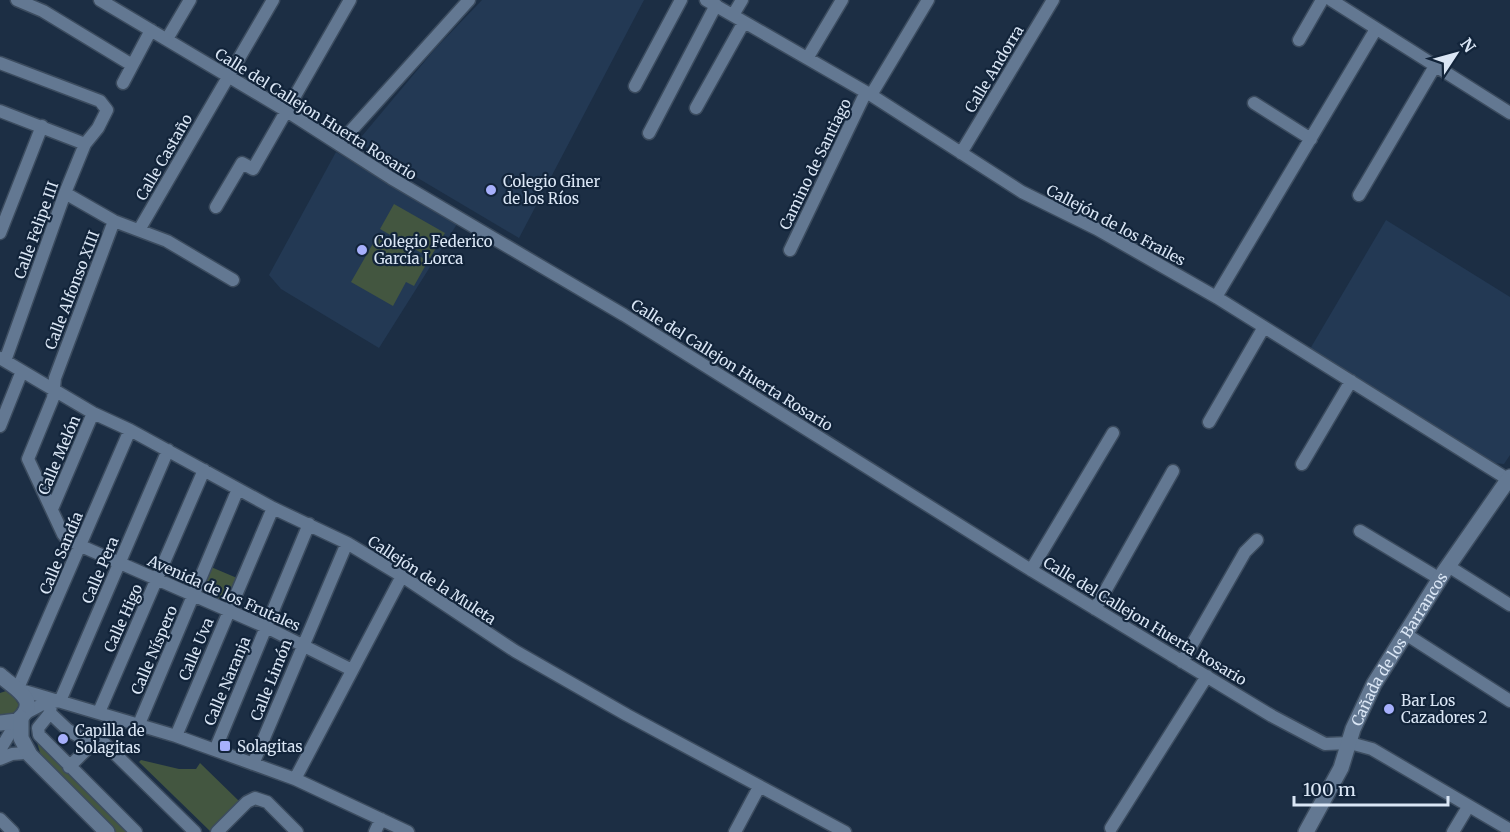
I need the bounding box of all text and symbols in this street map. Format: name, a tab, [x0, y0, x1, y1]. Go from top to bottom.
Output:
street label: Calle Andorra	[960, 22, 1028, 116]
north arrow	[1426, 24, 1486, 84]
text: N	[1456, 34, 1480, 56]
street label: Calle del Callejon Huerta Rosario	[212, 44, 420, 184]
street label: Camino de Santiago	[775, 95, 855, 233]
street label: Calle Castaño	[132, 110, 197, 204]
place label: Colegio Giner de los Ríos	[503, 172, 600, 208]
street label: Calle Felipe III	[10, 179, 62, 281]
street label: Callejón de los Frailes	[1043, 180, 1189, 270]
marker: Colegio Giner de los Ríos	[484, 183, 498, 197]
street label: Calle Alfonso XIII	[41, 228, 103, 352]
place label: Colegio Federico García Lorca	[374, 232, 493, 268]
marker: Colegio Federico García Lorca	[355, 243, 369, 257]
street label: Calle del Callejon Huerta Rosario	[628, 295, 836, 435]
street label: Calle Melón	[34, 412, 84, 498]
street label: Calle Sandía	[35, 509, 87, 597]
street label: Callejón de la Muleta	[364, 531, 500, 629]
street label: Calle Pera	[77, 534, 123, 606]
street label: Avenida de los Frutales	[144, 550, 303, 635]
street label: Calle del Callejon Huerta Rosario	[1040, 553, 1250, 690]
street label: Cañada de los Barrancos	[1346, 569, 1451, 729]
street label: Calle Higo	[99, 581, 147, 655]
street label: Calle Níspero	[127, 602, 181, 697]
street label: Calle Uva	[174, 615, 218, 683]
street label: Calle Naranja	[200, 634, 254, 728]
street label: Calle Limón	[246, 636, 296, 724]
place label: Bar Los Cazadores 2	[1401, 691, 1488, 727]
marker: Bar Los Cazadores 2	[1382, 702, 1396, 716]
place label: Capilla de Solagitas	[75, 721, 145, 757]
marker: Capilla de Solagitas	[56, 732, 70, 746]
place label: Solagitas	[237, 737, 303, 756]
marker: Solagitas	[218, 739, 232, 753]
scale bar	[1294, 769, 1448, 807]
text: 100 m	[1303, 778, 1356, 801]

